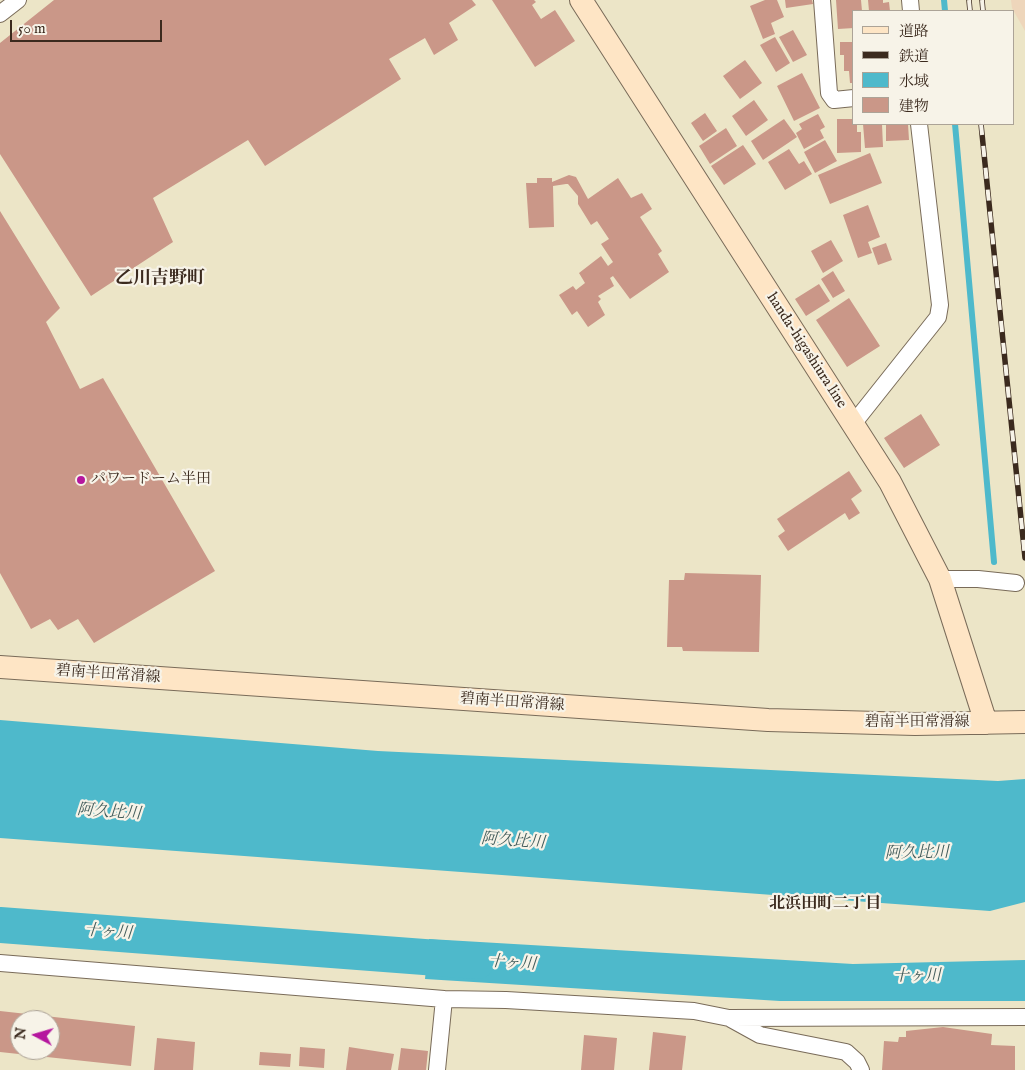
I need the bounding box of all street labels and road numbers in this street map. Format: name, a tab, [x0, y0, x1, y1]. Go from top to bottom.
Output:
street label: handa-higashiura line	[762, 290, 850, 412]
street label: 碧南半田常滑線	[55, 662, 161, 688]
street label: 碧南半田常滑線	[459, 690, 565, 716]
street label: 碧南半田常滑線	[865, 714, 969, 732]

